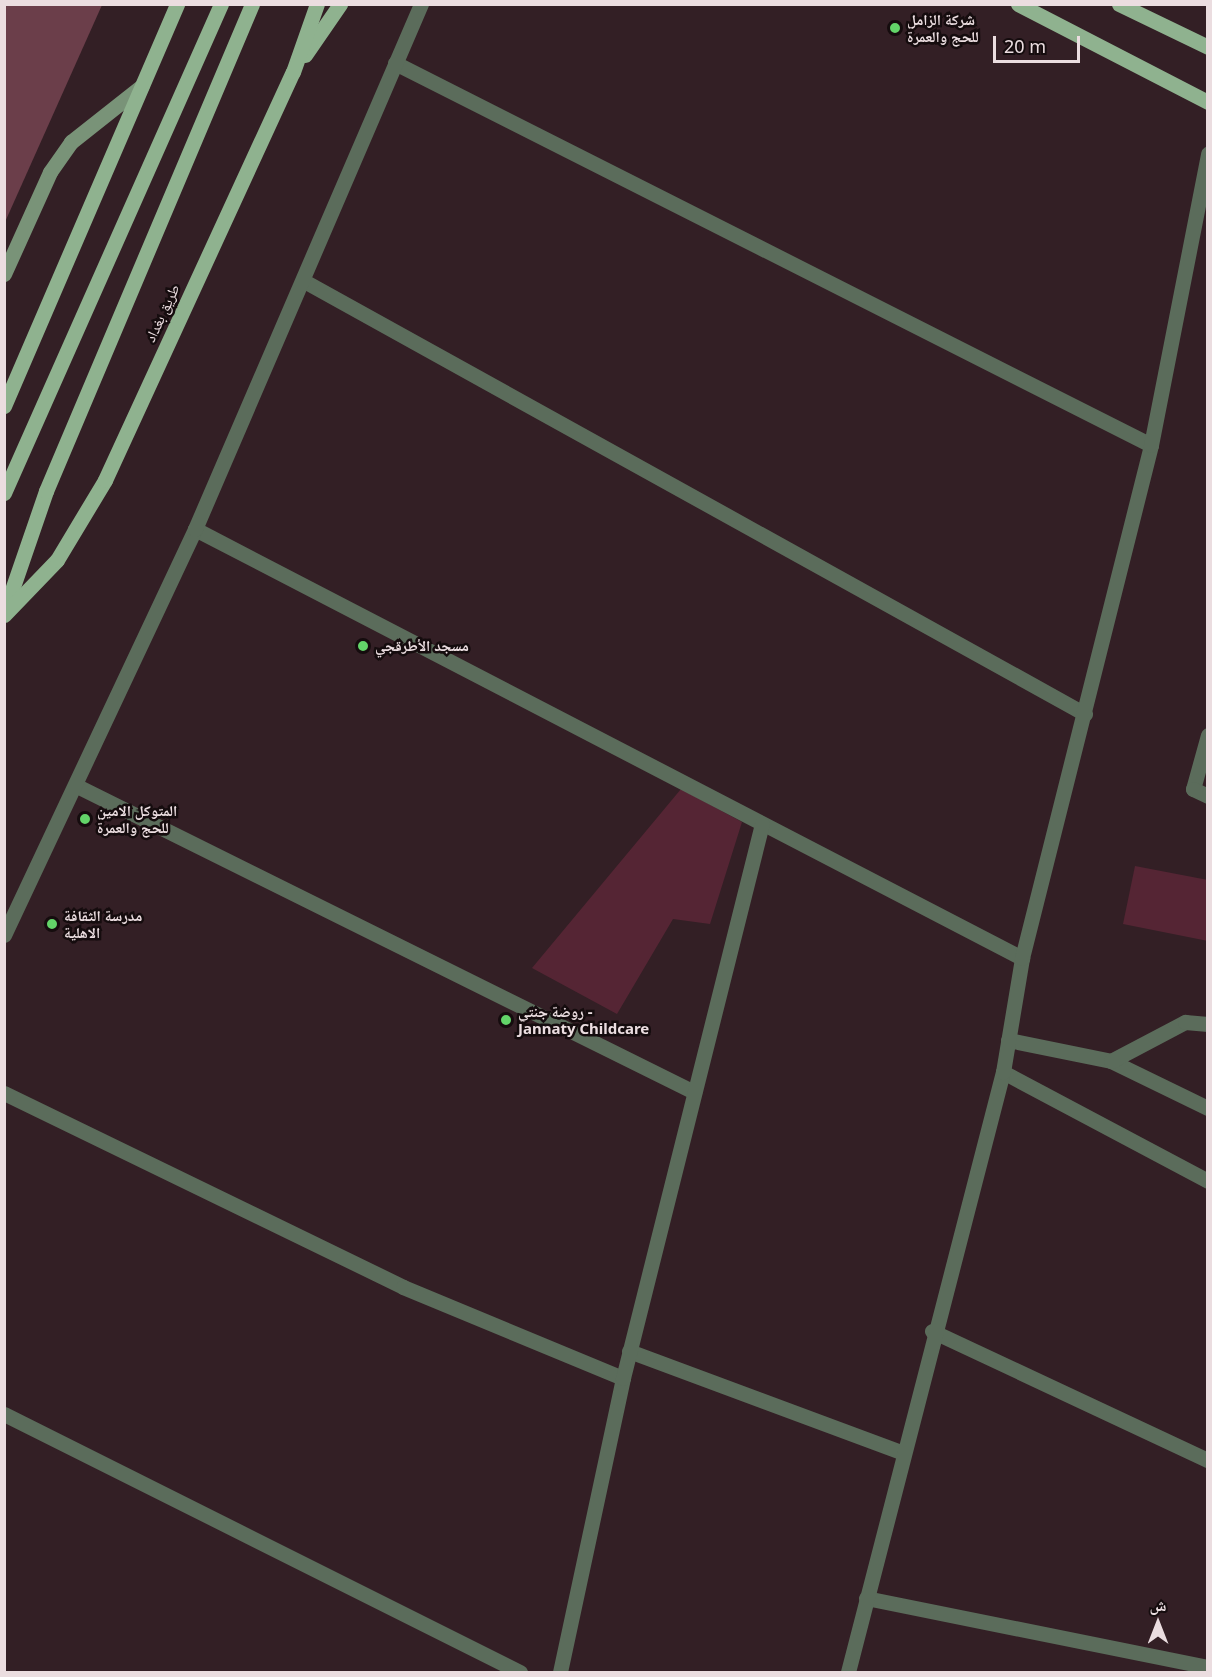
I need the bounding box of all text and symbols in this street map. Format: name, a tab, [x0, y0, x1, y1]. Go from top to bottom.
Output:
place label: شركة الزامل للحج والعمرة	[907, 10, 979, 45]
marker: شركة الزامل للحج والعمرة	[888, 21, 902, 35]
scale bar	[996, 24, 1083, 62]
text: 20 m	[1004, 34, 1046, 58]
street label: طريق بغداد	[141, 281, 183, 345]
place label: مسجد الأطرقجي	[375, 637, 469, 655]
marker: مسجد الأطرقجي	[356, 639, 370, 653]
place label: المتوكل الامين للحج والعمرة	[97, 801, 177, 836]
marker: المتوكل الامين للحج والعمرة	[78, 812, 92, 826]
place label: مدرسة الثقافة الاهلية	[64, 906, 142, 941]
marker: مدرسة الثقافة الاهلية	[45, 917, 59, 931]
place label: روضة جنتي - Jannaty Childcare	[518, 1002, 649, 1037]
marker: روضة جنتي - Jannaty Childcare	[499, 1013, 513, 1027]
north arrow	[1128, 1593, 1188, 1653]
text: ش	[1150, 1594, 1166, 1616]

